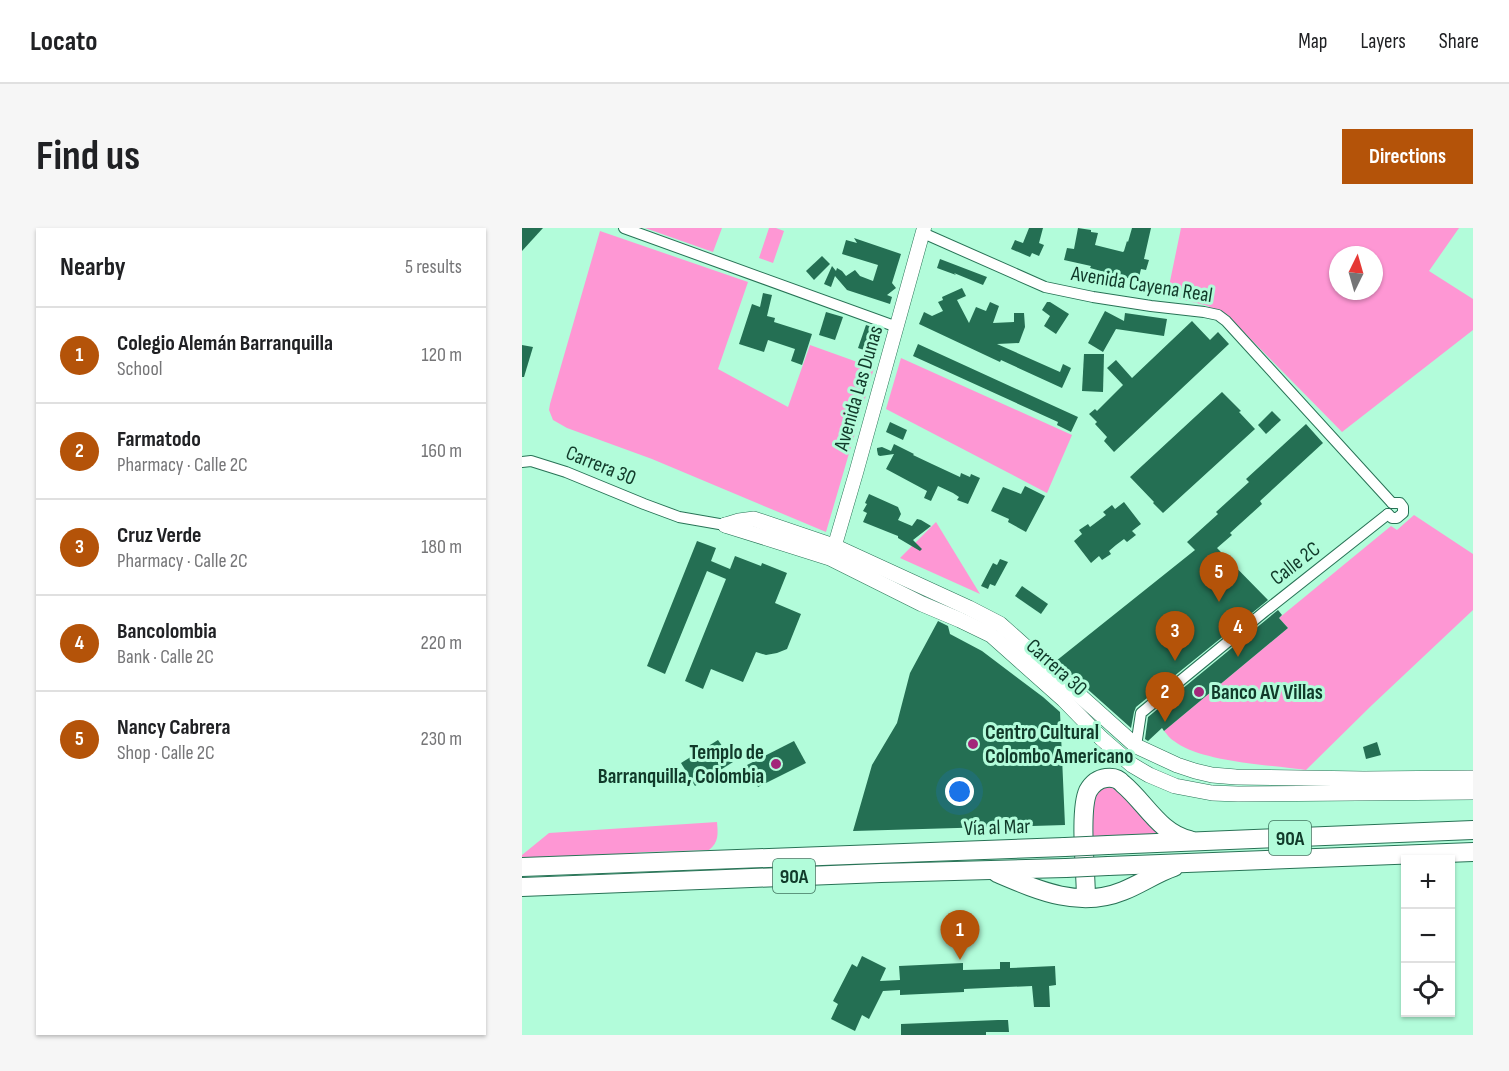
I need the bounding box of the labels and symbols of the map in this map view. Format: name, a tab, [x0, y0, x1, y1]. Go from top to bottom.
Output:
north arrow	[1329, 246, 1383, 300]
street label: Avenida Cayena Real	[1069, 261, 1214, 308]
street label: Avenida Las Dunas	[828, 323, 888, 454]
street label: Carrera 30	[562, 440, 640, 491]
street label: Calle 2C	[1265, 536, 1325, 591]
pin: 5	[1200, 552, 1238, 602]
pin: 4	[1218, 608, 1258, 657]
pin: 3	[1156, 612, 1194, 661]
street label: Carrera 30	[1021, 634, 1092, 701]
pin: 2	[1146, 672, 1184, 722]
place label: Banco AV Villas	[1211, 680, 1323, 705]
marker: Banco AV Villas	[1192, 685, 1206, 699]
place label: Centro Cultural Colombo Americano	[985, 720, 1133, 769]
marker: Centro Cultural Colombo Americano	[966, 737, 980, 751]
place label: Templo de Barranquilla, Colombia	[598, 740, 764, 789]
marker: Templo de Barranquilla, Colombia	[769, 757, 783, 771]
your location	[945, 777, 974, 806]
street label: Vía al Mar	[963, 814, 1031, 841]
road number: 90A	[1269, 821, 1311, 855]
road number: 90A	[773, 859, 815, 893]
pin: 1	[940, 910, 980, 960]

